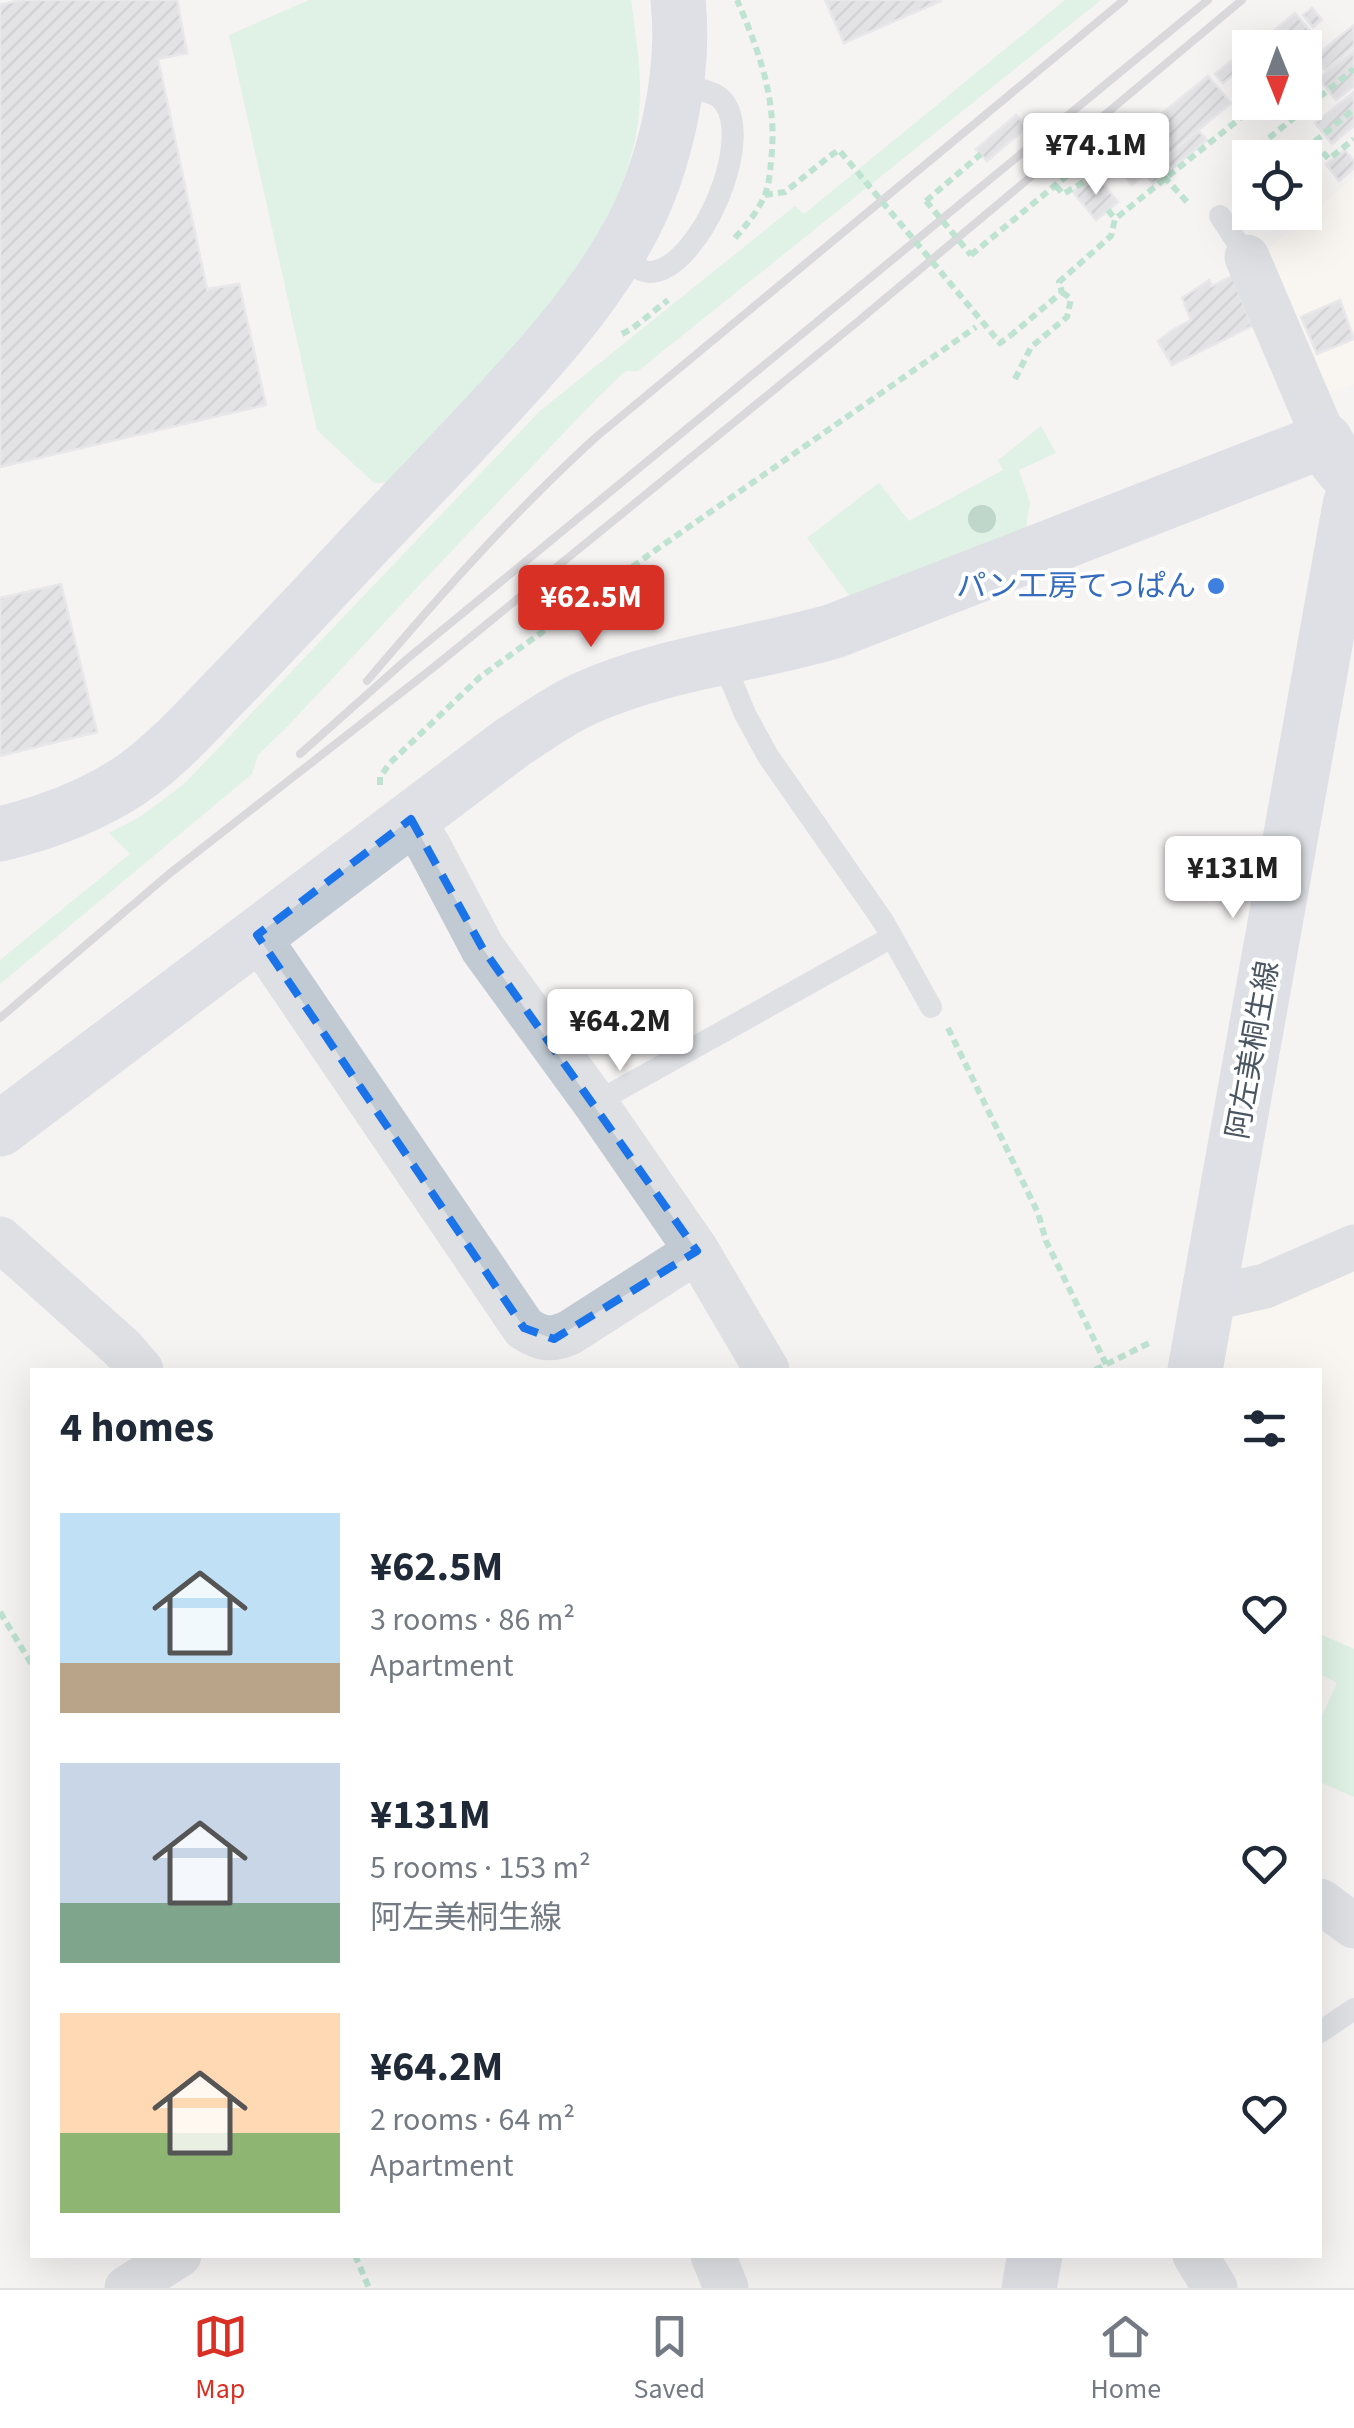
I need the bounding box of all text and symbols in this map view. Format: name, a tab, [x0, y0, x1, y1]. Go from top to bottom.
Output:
north arrow	[1232, 30, 1322, 120]
map controls	[1232, 30, 1322, 230]
pin: ¥74.1M	[1015, 113, 1177, 198]
text: ¥74.1M	[1045, 122, 1147, 168]
button: locate	[1232, 140, 1322, 230]
pin: ¥62.5M	[510, 565, 672, 650]
place label: パン工房てっぱん	[956, 565, 1196, 608]
text: ¥62.5M	[540, 574, 642, 620]
marker: パン工房てっぱん	[1205, 575, 1227, 597]
pin: ¥131M	[1163, 836, 1303, 921]
text: ¥131M	[1187, 845, 1279, 891]
street label: 阿左美桐生線	[1216, 958, 1290, 1142]
pin: ¥64.2M	[539, 989, 701, 1074]
text: ¥64.2M	[569, 998, 671, 1044]
text: 4 homes	[60, 1398, 214, 1458]
icon: filters	[1237, 1401, 1292, 1456]
text: ¥62.5M	[370, 1537, 503, 1597]
icon: home	[140, 1553, 260, 1673]
icon: heart	[1237, 1586, 1292, 1641]
text: 3 rooms · 86 m²	[370, 1597, 575, 1643]
text: Apartment	[370, 1643, 513, 1689]
text: ¥131M	[370, 1785, 491, 1845]
icon: home	[140, 1803, 260, 1923]
icon: heart	[1237, 1836, 1292, 1891]
text: 5 rooms · 153 m²	[370, 1845, 591, 1891]
text: 阿左美桐生線	[370, 1895, 562, 1941]
text: ¥64.2M	[370, 2037, 503, 2097]
icon: home	[140, 2053, 260, 2173]
icon: heart	[1237, 2086, 1292, 2141]
text: 2 rooms · 64 m²	[370, 2097, 575, 2143]
text: Apartment	[370, 2143, 513, 2189]
tab: Map	[193, 2309, 248, 2409]
tab: Saved	[633, 2309, 705, 2409]
tab: Home	[1091, 2309, 1161, 2409]

